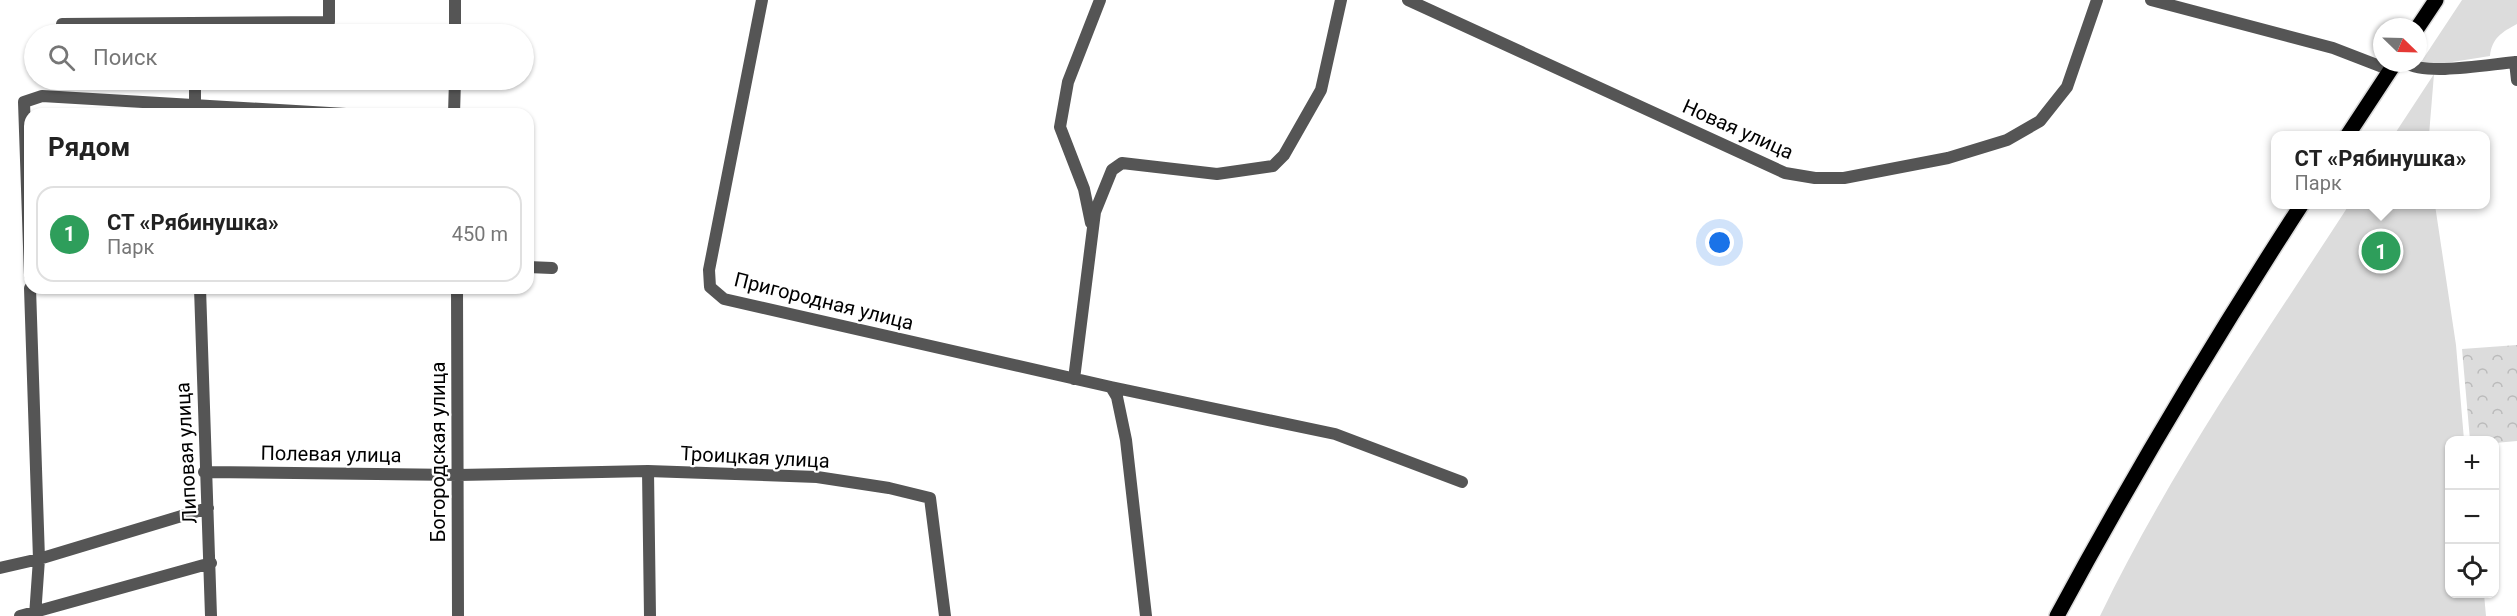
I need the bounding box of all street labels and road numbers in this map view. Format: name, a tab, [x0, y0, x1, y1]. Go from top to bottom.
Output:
street label: Новая улица	[1679, 94, 1797, 164]
street label: Пригородная улица	[732, 267, 916, 335]
street label: Богородская улица	[426, 362, 450, 542]
street label: Липовая улица	[170, 382, 202, 524]
street label: Полевая улица	[260, 441, 402, 467]
street label: Троицкая улица	[680, 441, 830, 473]

